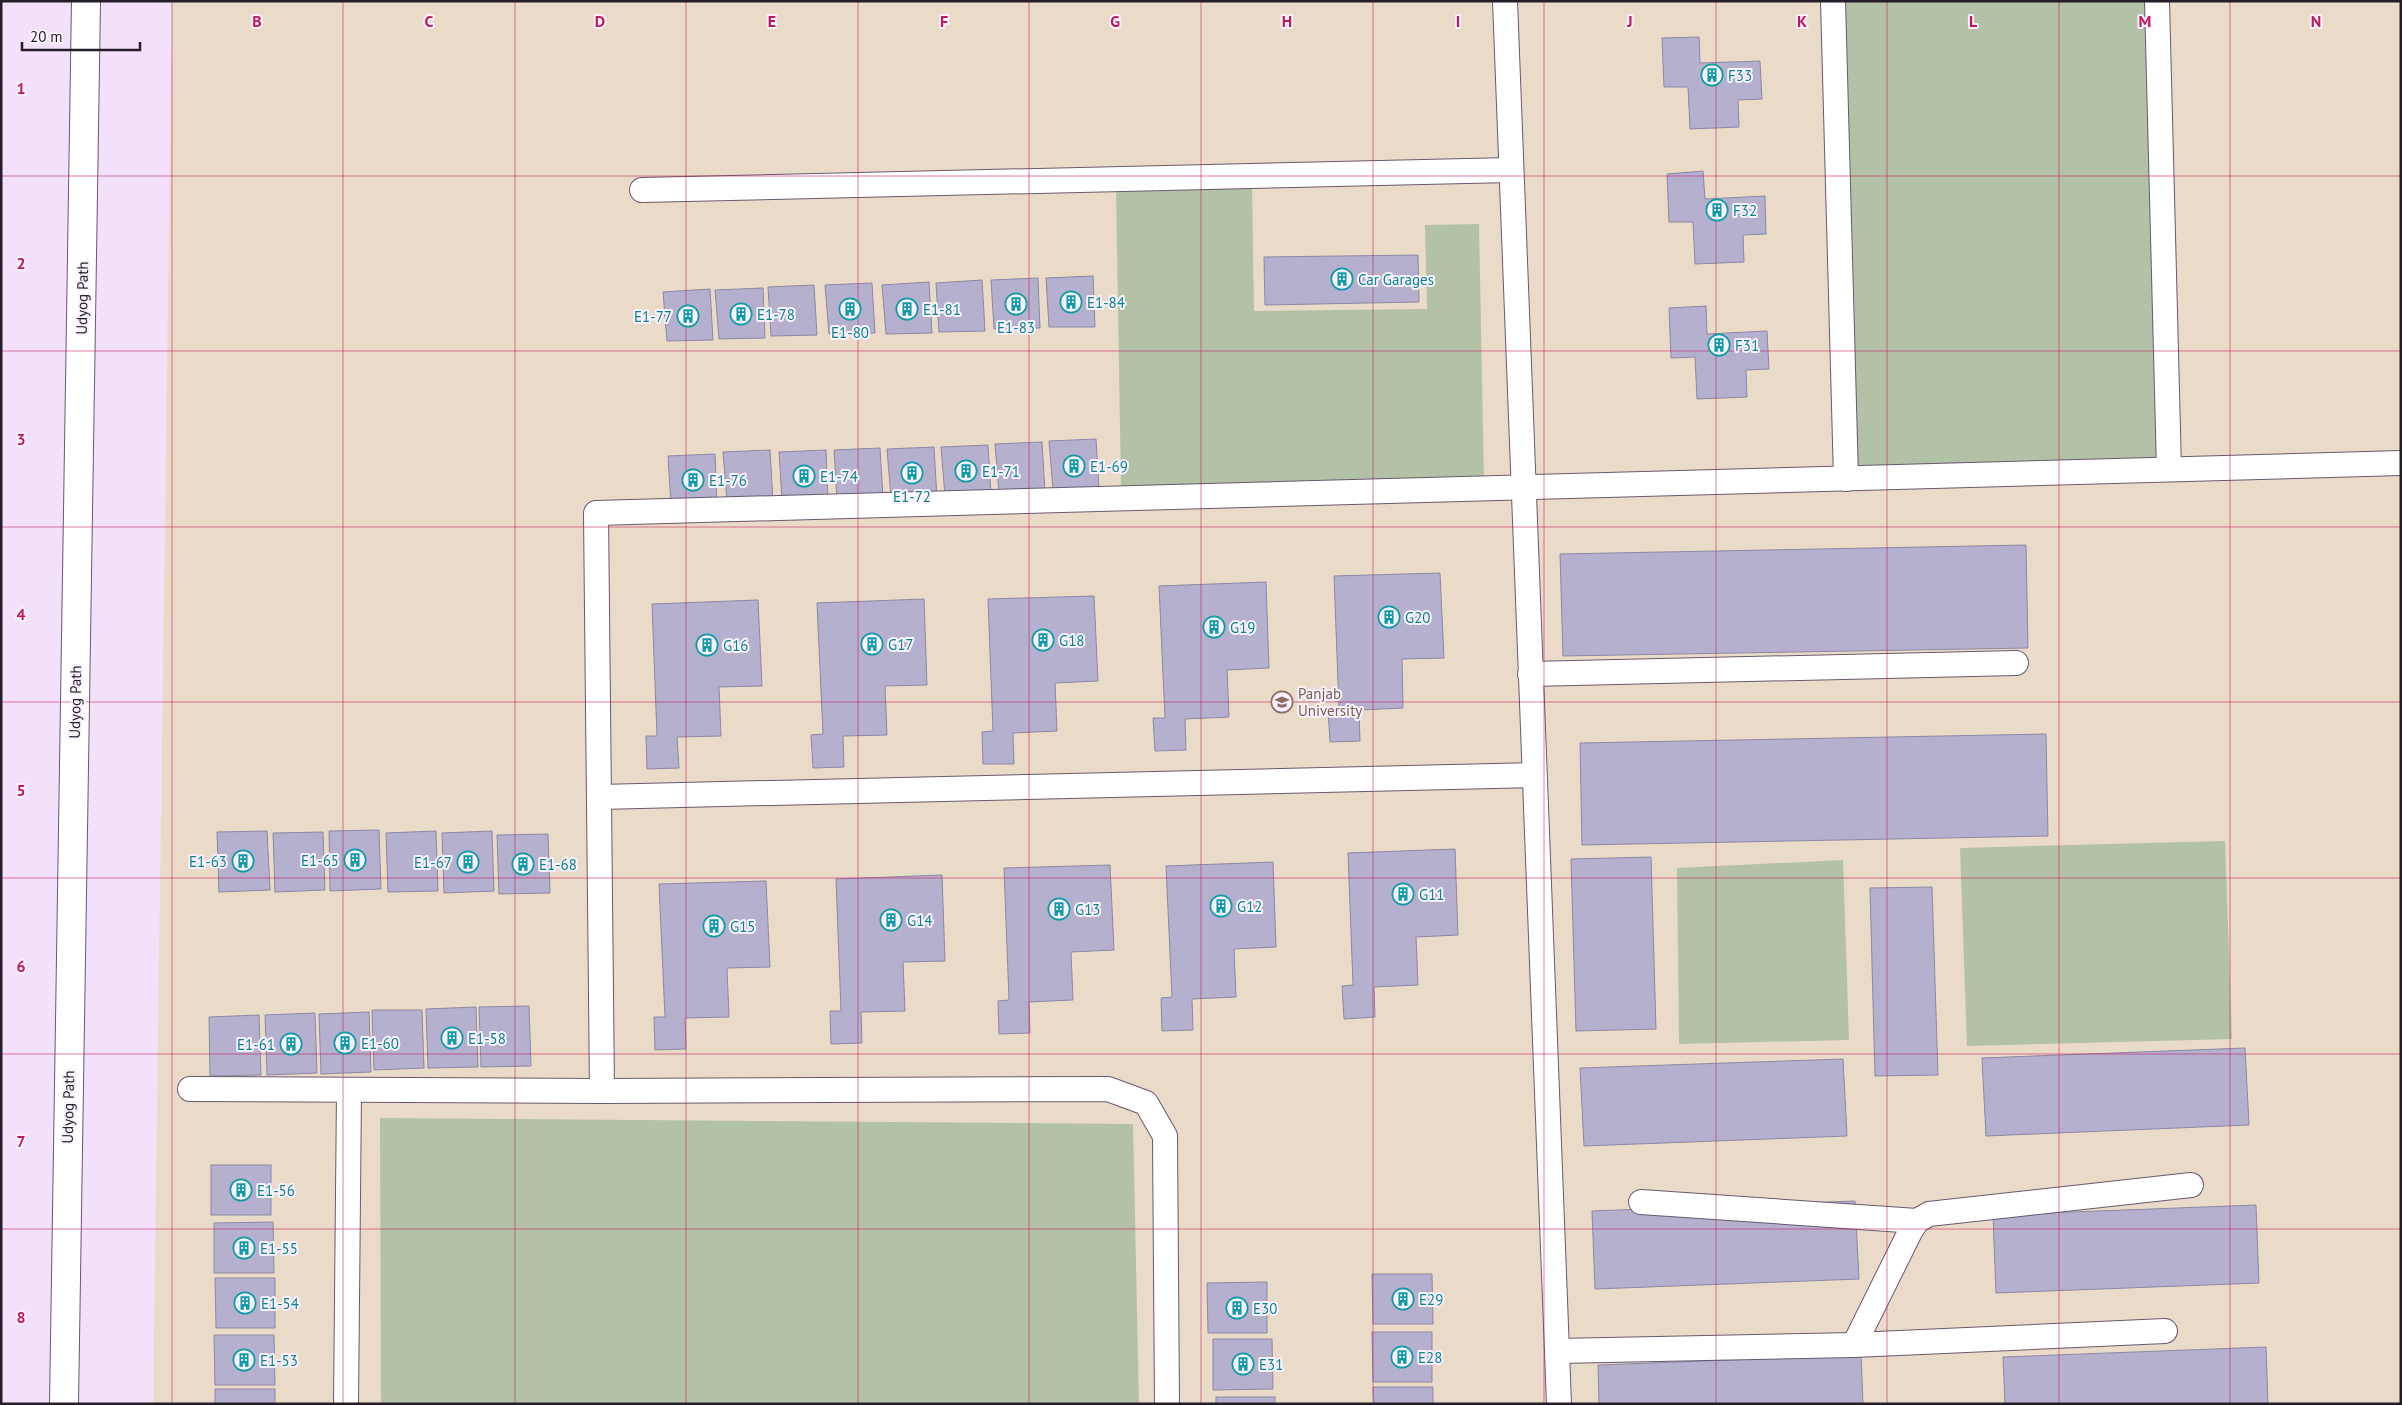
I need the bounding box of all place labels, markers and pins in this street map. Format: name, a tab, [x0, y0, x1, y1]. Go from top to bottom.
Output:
building icon: F33	[1700, 63, 1724, 87]
place label: F33	[1728, 66, 1752, 85]
building icon: F32	[1705, 198, 1729, 222]
place label: F32	[1733, 201, 1757, 220]
building icon: Car Garages	[1330, 267, 1354, 291]
place label: Car Garages	[1358, 270, 1434, 289]
building icon: E1-84	[1059, 290, 1083, 314]
building icon: E1-83	[1004, 292, 1028, 316]
place label: E1-84	[1087, 293, 1125, 312]
building icon: E1-80	[838, 297, 862, 321]
building icon: E1-81	[895, 297, 919, 321]
place label: E1-81	[923, 300, 961, 319]
building icon: E1-78	[729, 302, 753, 326]
building icon: E1-77	[676, 304, 700, 328]
place label: E1-78	[757, 305, 795, 324]
place label: E1-77	[634, 307, 672, 326]
place label: E1-83	[997, 318, 1035, 337]
place label: E1-80	[831, 323, 869, 342]
building icon: F31	[1707, 333, 1731, 357]
place label: F31	[1735, 336, 1759, 355]
building icon: E1-69	[1062, 454, 1086, 478]
place label: E1-69	[1090, 457, 1128, 476]
building icon: E1-71	[954, 459, 978, 483]
building icon: E1-72	[900, 461, 924, 485]
place label: E1-71	[982, 462, 1020, 481]
building icon: E1-74	[792, 464, 816, 488]
place label: E1-74	[820, 467, 858, 486]
building icon: E1-76	[681, 468, 705, 492]
place label: E1-76	[709, 471, 747, 490]
place label: E1-72	[893, 487, 931, 506]
building icon: G20	[1377, 605, 1401, 629]
place label: G20	[1405, 608, 1431, 627]
building icon: G19	[1202, 615, 1226, 639]
place label: G19	[1230, 618, 1256, 637]
building icon: G18	[1031, 628, 1055, 652]
place label: G18	[1059, 631, 1085, 650]
building icon: G17	[860, 632, 884, 656]
building icon: G16	[695, 633, 719, 657]
place label: G17	[888, 635, 914, 654]
place label: G16	[723, 636, 749, 655]
place label: Panjab University	[1298, 684, 1362, 720]
school or university icon: Panjab University	[1270, 690, 1294, 714]
building icon: E1-65	[343, 848, 367, 872]
building icon: E1-63	[231, 849, 255, 873]
building icon: E1-67	[456, 850, 480, 874]
place label: E1-65	[301, 851, 339, 870]
place label: E1-63	[189, 852, 227, 871]
building icon: E1-68	[511, 852, 535, 876]
place label: E1-67	[414, 853, 452, 872]
place label: E1-68	[539, 855, 577, 874]
building icon: G11	[1391, 882, 1415, 906]
place label: G11	[1419, 885, 1445, 904]
building icon: G12	[1209, 894, 1233, 918]
building icon: G13	[1047, 897, 1071, 921]
place label: G12	[1237, 897, 1263, 916]
place label: G13	[1075, 900, 1101, 919]
building icon: G14	[879, 908, 903, 932]
place label: G14	[907, 911, 933, 930]
building icon: G15	[702, 914, 726, 938]
place label: G15	[730, 917, 756, 936]
building icon: E1-58	[440, 1026, 464, 1050]
place label: E1-58	[468, 1029, 506, 1048]
building icon: E1-60	[333, 1031, 357, 1055]
building icon: E1-61	[279, 1032, 303, 1056]
place label: E1-60	[361, 1034, 399, 1053]
place label: E1-61	[237, 1035, 275, 1054]
building icon: E1-56	[229, 1178, 253, 1202]
place label: E1-56	[257, 1181, 295, 1200]
building icon: E1-55	[232, 1236, 256, 1260]
place label: E1-55	[260, 1239, 298, 1258]
building icon: E29	[1391, 1287, 1415, 1311]
place label: E29	[1419, 1290, 1443, 1309]
building icon: E1-54	[233, 1291, 257, 1315]
place label: E1-54	[261, 1294, 299, 1313]
building icon: E30	[1225, 1296, 1249, 1320]
place label: E30	[1253, 1299, 1277, 1318]
building icon: E28	[1390, 1345, 1414, 1369]
building icon: E1-53	[232, 1348, 256, 1372]
place label: E28	[1418, 1348, 1442, 1367]
place label: E1-53	[260, 1351, 298, 1370]
building icon: E31	[1231, 1352, 1255, 1376]
place label: E31	[1259, 1355, 1283, 1374]

